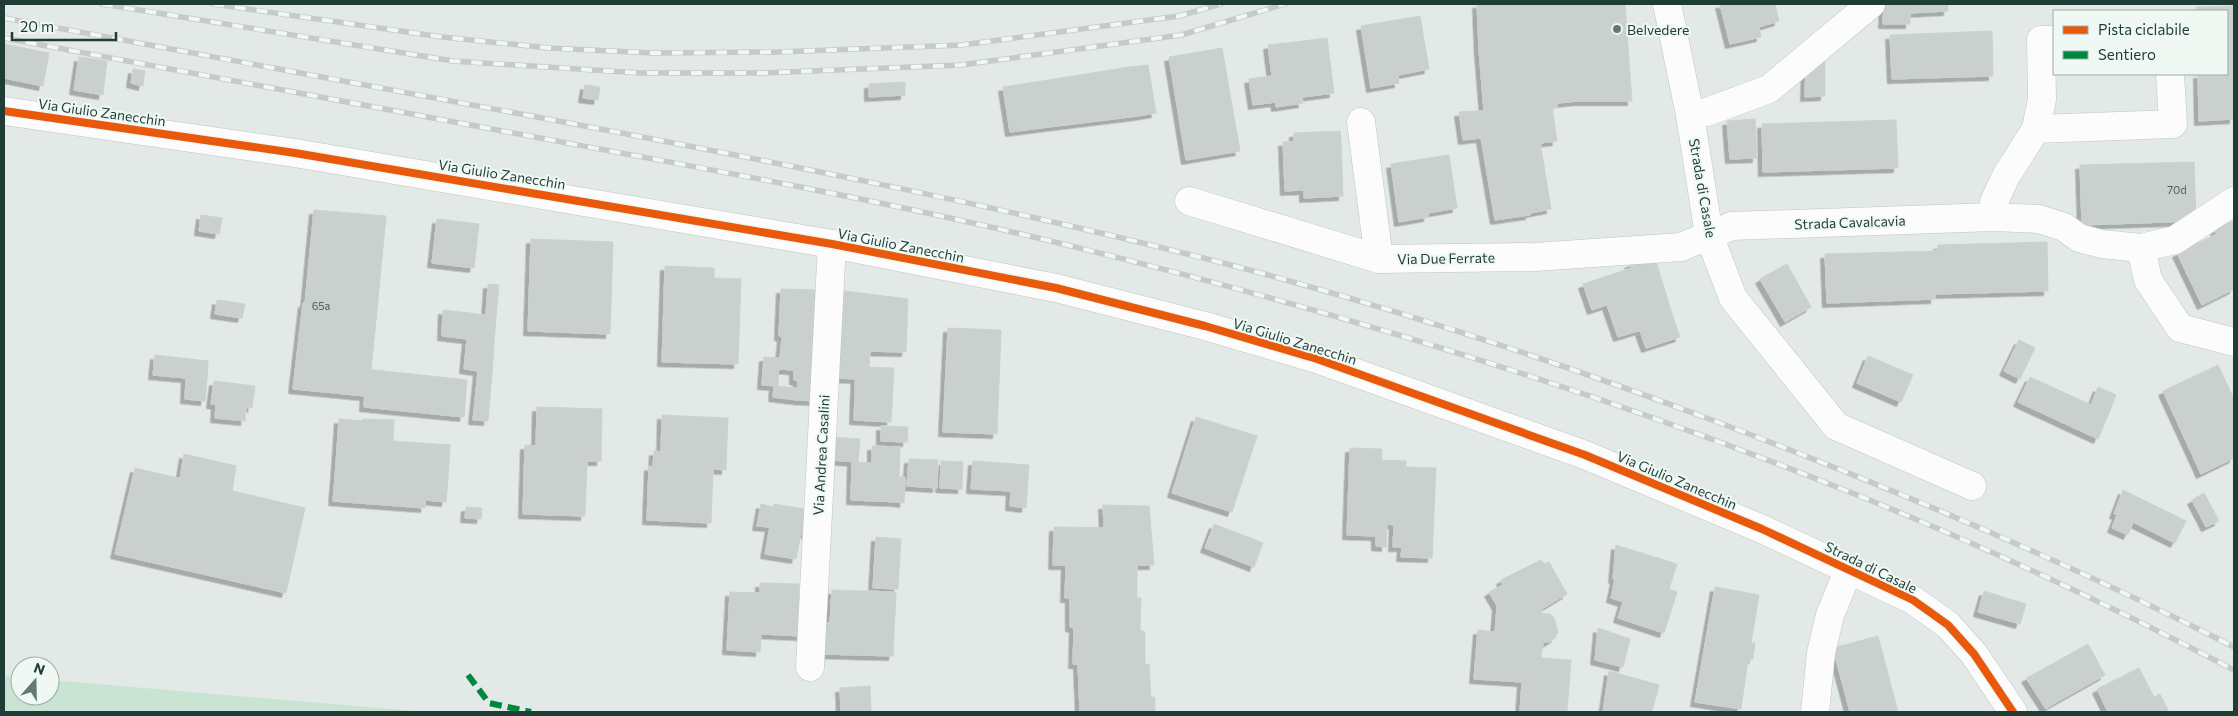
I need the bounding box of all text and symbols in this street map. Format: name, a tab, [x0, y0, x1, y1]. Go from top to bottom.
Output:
scale bar	[12, 10, 116, 42]
legend	[2053, 10, 2228, 75]
text: 20 m	[20, 17, 54, 35]
text: Pista ciclabile	[2098, 20, 2190, 38]
place label: Belvedere	[1627, 21, 1690, 38]
marker: Belvedere	[1611, 23, 1623, 35]
text: Sentiero	[2098, 45, 2156, 63]
street label: Via Giulio Zanecchin	[37, 95, 167, 129]
street label: Strada di Casale	[1686, 137, 1720, 239]
street label: Via Giulio Zanecchin	[437, 156, 567, 192]
house number: 70d	[2167, 183, 2187, 196]
street label: Strada Cavalcavia	[1794, 212, 1906, 232]
street label: Via Giulio Zanecchin	[836, 224, 966, 266]
street label: Via Due Ferrate	[1397, 249, 1495, 267]
house number: 65a	[312, 299, 330, 312]
street label: Via Giulio Zanecchin	[1231, 314, 1359, 368]
street label: Via Andrea Casalini	[809, 394, 833, 516]
street label: Via Giulio Zanecchin	[1614, 447, 1740, 513]
street label: Strada di Casale	[1822, 537, 1920, 597]
north arrow	[10, 656, 60, 706]
text: N	[32, 659, 47, 678]

